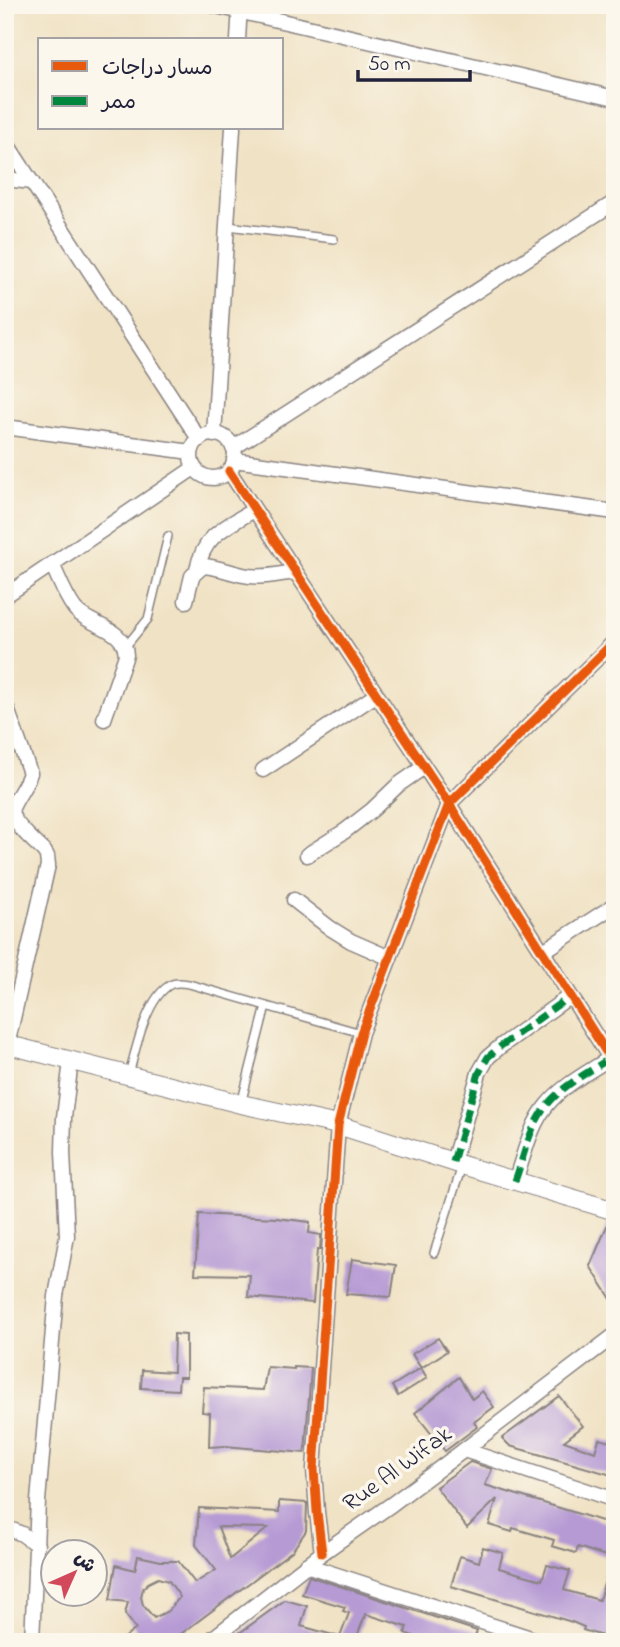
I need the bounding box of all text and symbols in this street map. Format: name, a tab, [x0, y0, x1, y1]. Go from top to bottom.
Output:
legend	[38, 38, 284, 130]
scale bar	[358, 38, 470, 82]
text: 50 m	[368, 50, 411, 80]
text: مسار دراجات	[102, 54, 213, 84]
text: ممر	[100, 88, 136, 118]
street label: Rue Al Wifak	[336, 1418, 460, 1522]
north arrow	[38, 1538, 108, 1608]
text: ش	[67, 1546, 101, 1580]

